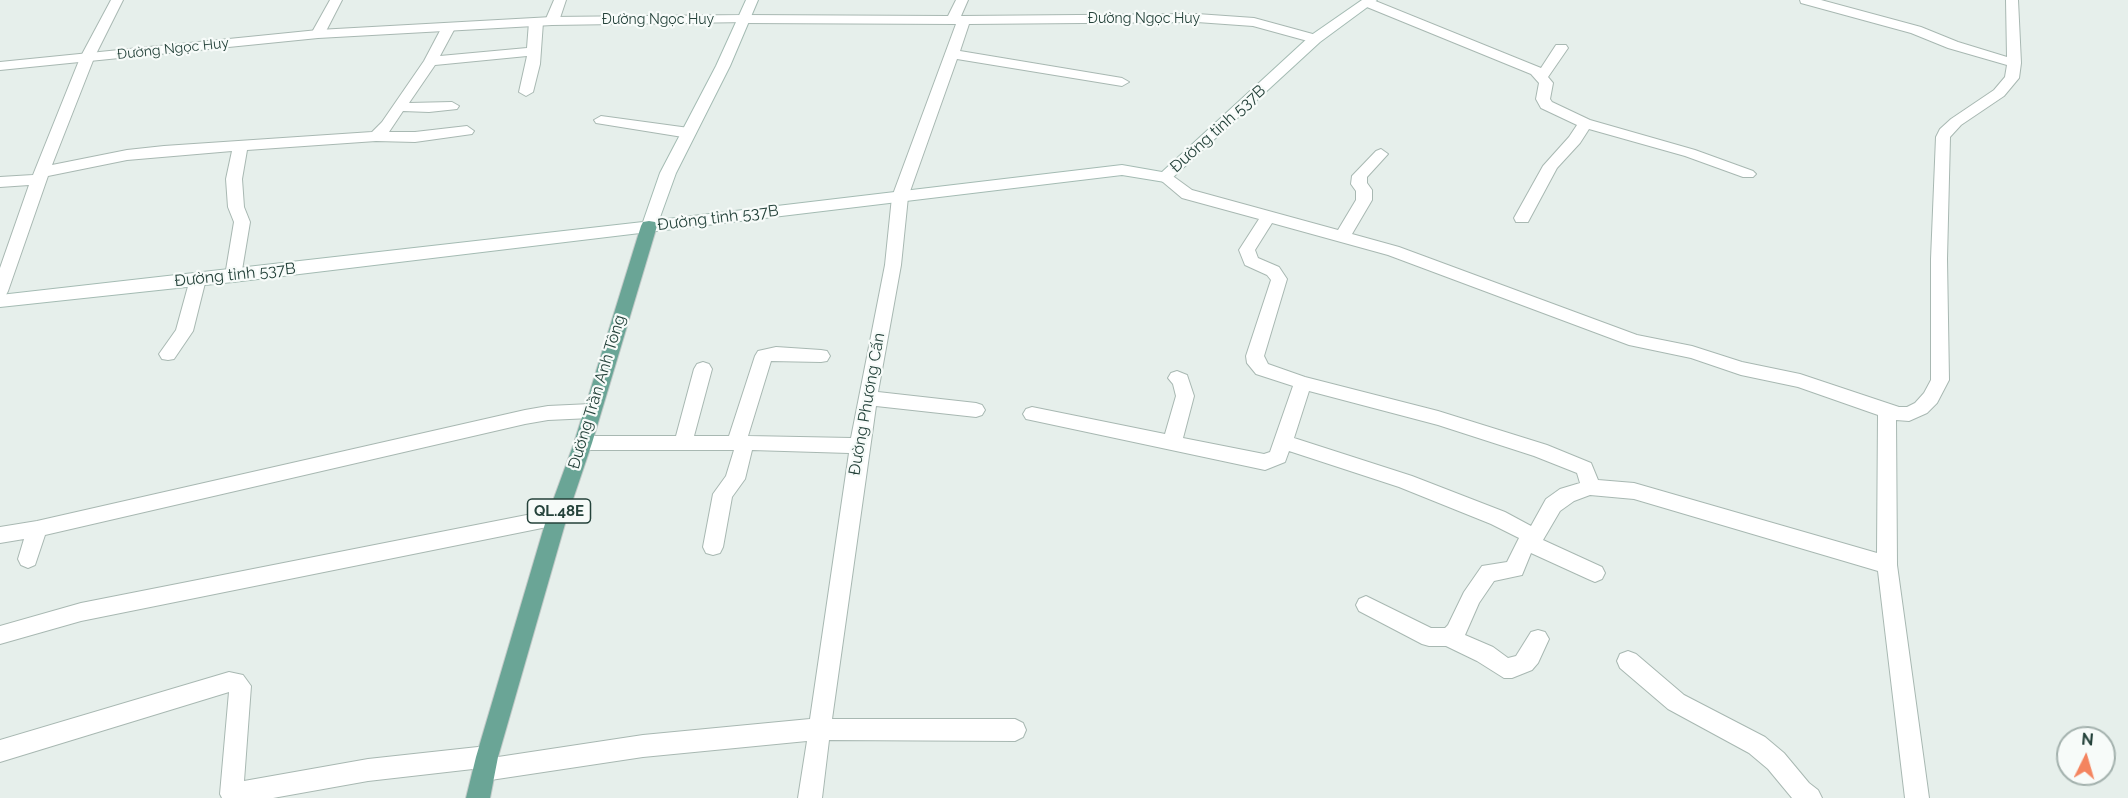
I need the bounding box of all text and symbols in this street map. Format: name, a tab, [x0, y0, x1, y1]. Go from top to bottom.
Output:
street label: Đường Ngọc Huy	[1088, 11, 1200, 27]
street label: Đường Ngọc Huy	[602, 12, 714, 28]
street label: Đường Ngọc Huy	[116, 35, 230, 63]
street label: Đường tỉnh 537B	[1166, 81, 1270, 177]
street label: Đường tỉnh 537B	[656, 201, 780, 235]
street label: Đường tỉnh 537B	[173, 259, 297, 291]
street label: Đường Trần Anh Tông	[564, 313, 630, 471]
street label: Đường Phương Cấn	[845, 331, 889, 477]
road number: QL.48E	[528, 499, 590, 523]
north arrow	[2056, 726, 2116, 786]
text: N	[2081, 730, 2094, 750]

